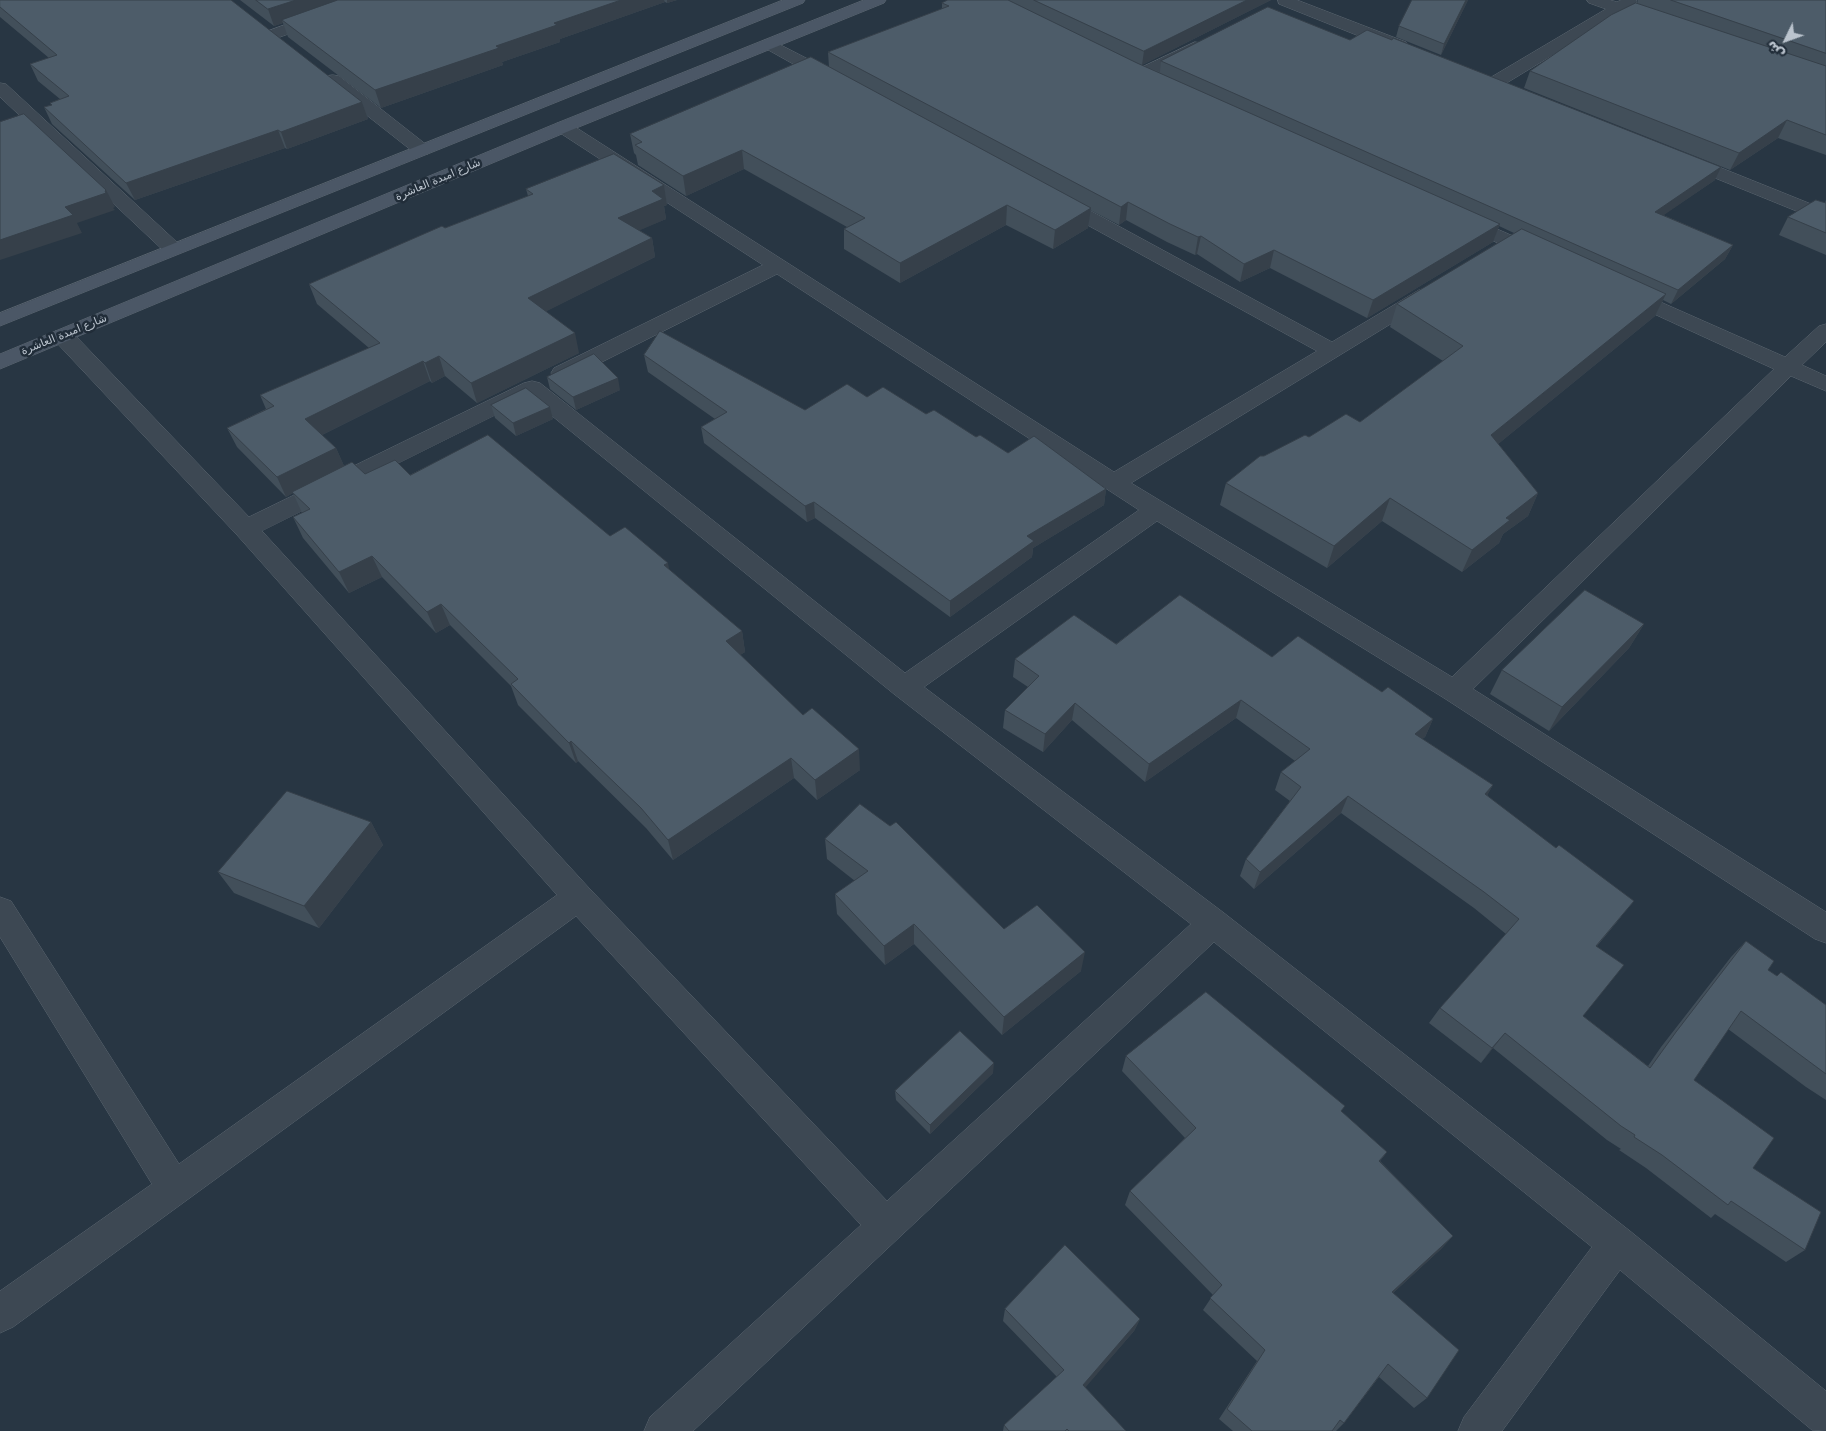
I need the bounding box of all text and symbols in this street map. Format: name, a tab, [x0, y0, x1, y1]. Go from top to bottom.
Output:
north arrow	[1761, 15, 1811, 65]
text: ش	[1762, 38, 1787, 63]
street label: شارع امبدة العاشرة	[393, 156, 483, 204]
street label: شارع امبدة العاشرة	[19, 312, 109, 358]

